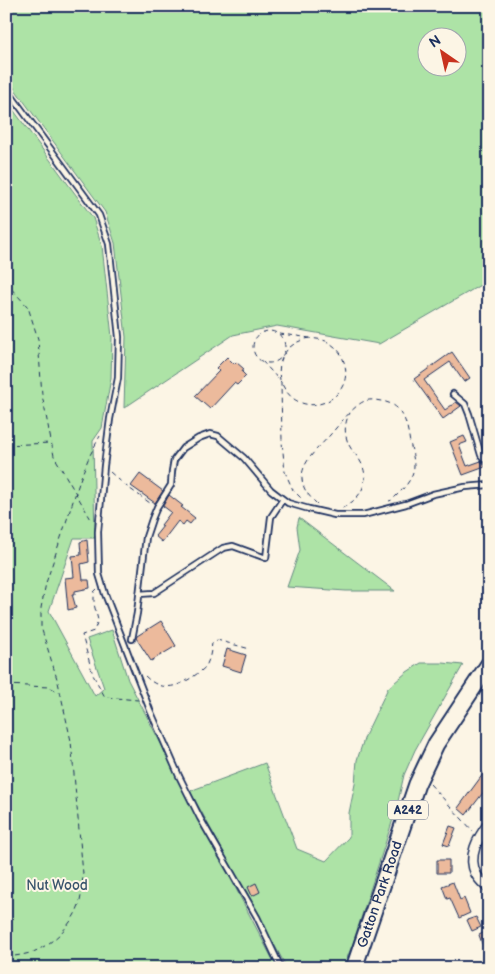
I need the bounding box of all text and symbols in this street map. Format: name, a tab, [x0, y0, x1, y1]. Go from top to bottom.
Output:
north arrow	[418, 28, 468, 78]
text: N	[426, 32, 444, 52]
road number: A242	[388, 800, 428, 820]
street label: Gatton Park Road	[354, 839, 406, 950]
park label: Nut Wood	[26, 877, 88, 894]

